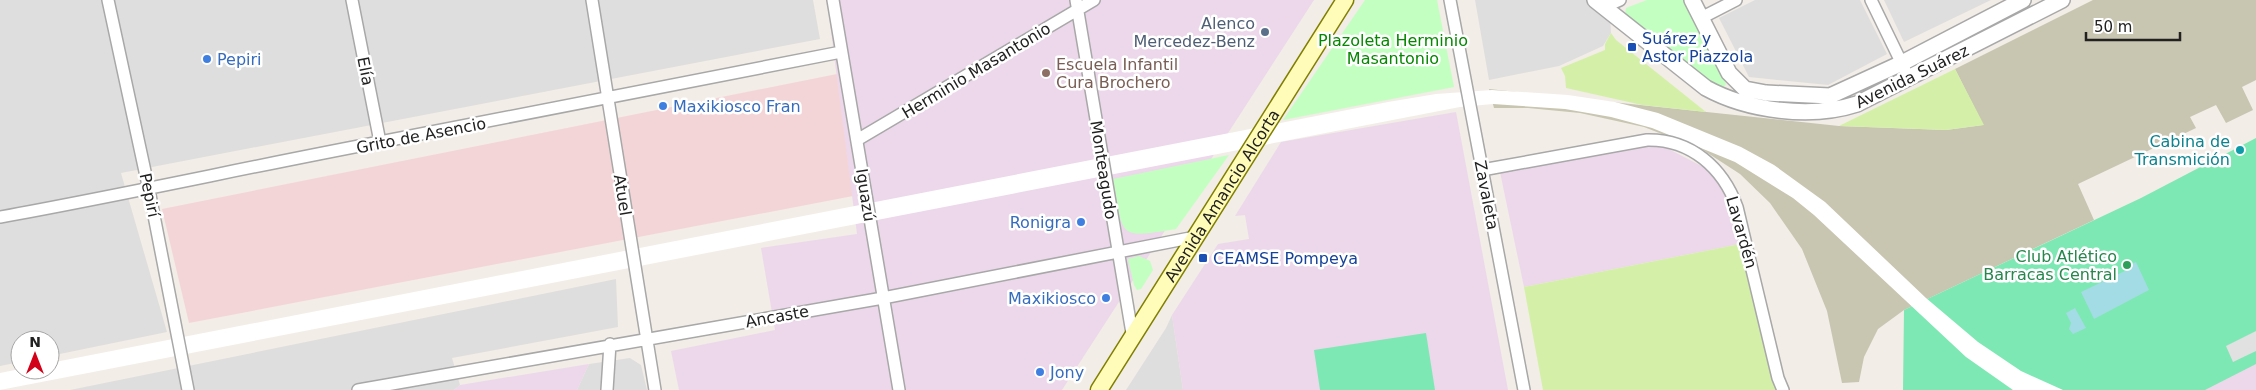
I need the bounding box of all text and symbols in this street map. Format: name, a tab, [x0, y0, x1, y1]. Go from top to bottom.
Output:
scale bar	[2086, 10, 2180, 42]
place label: Alenco Mercedez-Benz	[1134, 14, 1255, 51]
text: 50 m	[2094, 18, 2132, 36]
street label: Herminio Masantonio	[899, 19, 1054, 122]
marker: Alenco Mercedez-Benz	[1259, 26, 1271, 38]
place label: Suárez y Astor Piazzola	[1642, 29, 1753, 66]
park label: Plazoleta Herminio Masantonio	[1318, 31, 1468, 68]
marker: Suárez y Astor Piazzola	[1626, 41, 1638, 53]
street label: Avenida Suárez	[1853, 41, 1972, 112]
place label: Pepiri	[217, 50, 262, 69]
marker: Pepiri	[201, 53, 213, 65]
street label: Elía	[353, 55, 378, 87]
place label: Escuela Infantil Cura Brochero	[1056, 55, 1178, 92]
marker: Escuela Infantil Cura Brochero	[1040, 67, 1052, 79]
place label: Maxikiosco Fran	[673, 97, 801, 116]
marker: Maxikiosco Fran	[657, 100, 669, 112]
street label: Avenida Amancio Alcorta	[1161, 106, 1284, 286]
street label: Grito de Asencio	[355, 114, 488, 157]
street label: Monteagudo	[1086, 119, 1121, 221]
place label: Cabina de Transmición	[2134, 132, 2230, 169]
marker: Cabina de Transmición	[2234, 144, 2246, 156]
street label: Zavaleta	[1470, 159, 1503, 231]
street label: Iguazú	[852, 167, 879, 223]
street label: Pepirí	[136, 171, 164, 219]
street label: Atuel	[610, 173, 635, 217]
street label: Lavardén	[1722, 194, 1761, 271]
place label: Ronigra	[1010, 213, 1071, 232]
marker: Ronigra	[1075, 216, 1087, 228]
place label: Club Atlético Barracas Central	[1983, 247, 2117, 284]
place label: CEAMSE Pompeya	[1213, 249, 1358, 268]
marker: CEAMSE Pompeya	[1197, 252, 1209, 264]
marker: Club Atlético Barracas Central	[2121, 259, 2133, 271]
place label: Maxikiosco	[1008, 289, 1096, 308]
marker: Maxikiosco	[1100, 292, 1112, 304]
street label: Ancaste	[744, 302, 810, 331]
north arrow	[10, 330, 60, 380]
text: N	[29, 334, 41, 350]
place label: Jony	[1049, 363, 1084, 382]
marker: Jony	[1034, 366, 1046, 378]

